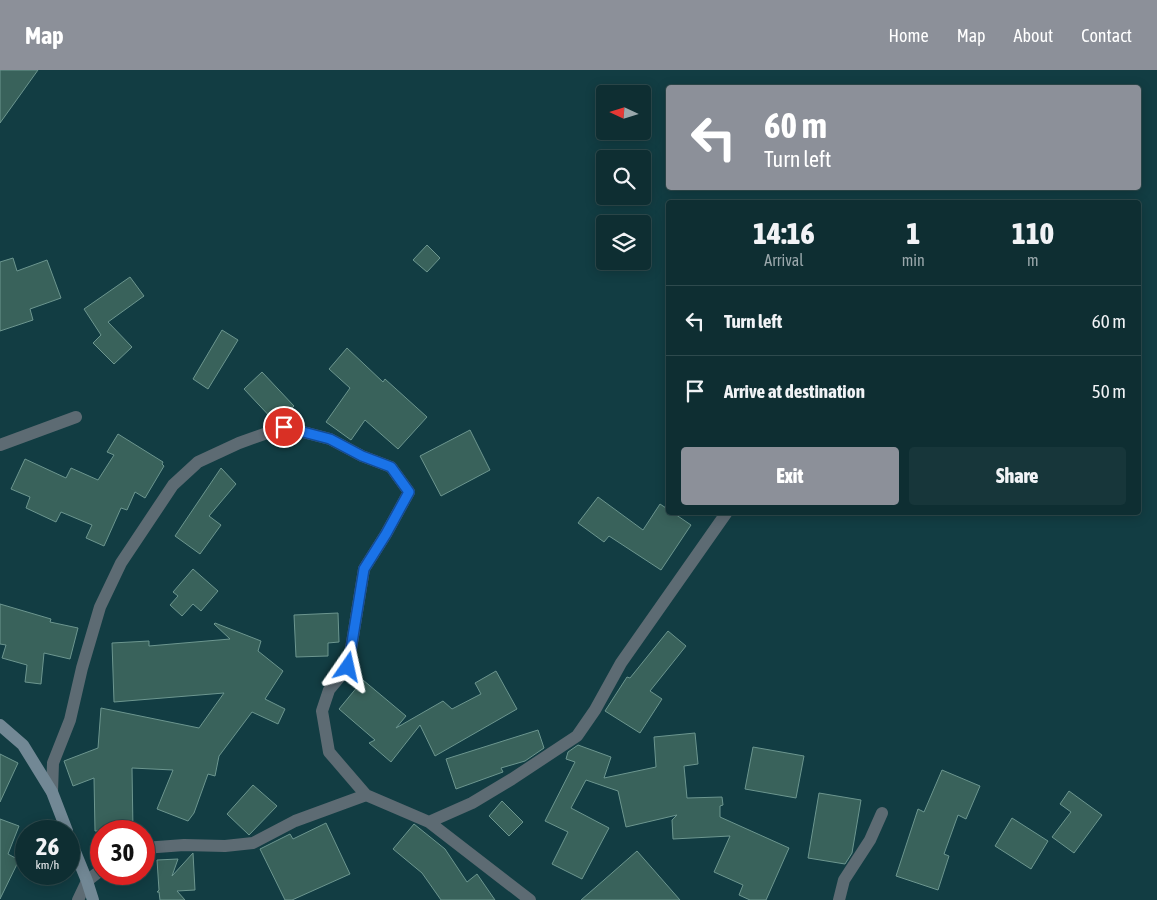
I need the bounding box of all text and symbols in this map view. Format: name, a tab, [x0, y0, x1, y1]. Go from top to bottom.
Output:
text: Map	[25, 22, 64, 49]
text: Home	[889, 25, 929, 46]
text: Map	[957, 25, 986, 46]
text: About	[1014, 25, 1053, 46]
text: Contact	[1081, 25, 1132, 46]
north arrow	[596, 85, 651, 140]
map controls	[596, 85, 651, 270]
icon: left	[681, 105, 746, 170]
text: 60 m	[764, 105, 827, 145]
text: Turn left	[764, 146, 831, 172]
button: search	[596, 150, 651, 205]
button: layers	[596, 215, 651, 270]
text: 14:16	[753, 216, 815, 250]
text: 1	[906, 216, 920, 250]
text: 110	[1012, 216, 1054, 250]
text: Arrival	[764, 251, 803, 269]
text: min	[902, 251, 925, 269]
text: m	[1027, 251, 1039, 269]
icon: left	[681, 307, 709, 335]
text: Turn left	[724, 310, 782, 332]
text: 60 m	[1092, 310, 1126, 332]
icon: arrive	[681, 377, 709, 405]
text: Arrive at destination	[724, 380, 865, 402]
text: 50 m	[1092, 380, 1126, 402]
pin	[263, 406, 305, 448]
icon: arrive	[270, 413, 298, 441]
button: Exit	[681, 447, 899, 505]
button: Share	[909, 447, 1126, 505]
position arrow	[321, 640, 373, 692]
speed limit sign: 30	[90, 820, 155, 885]
text: 26	[36, 832, 59, 860]
text: km/h	[36, 858, 59, 872]

